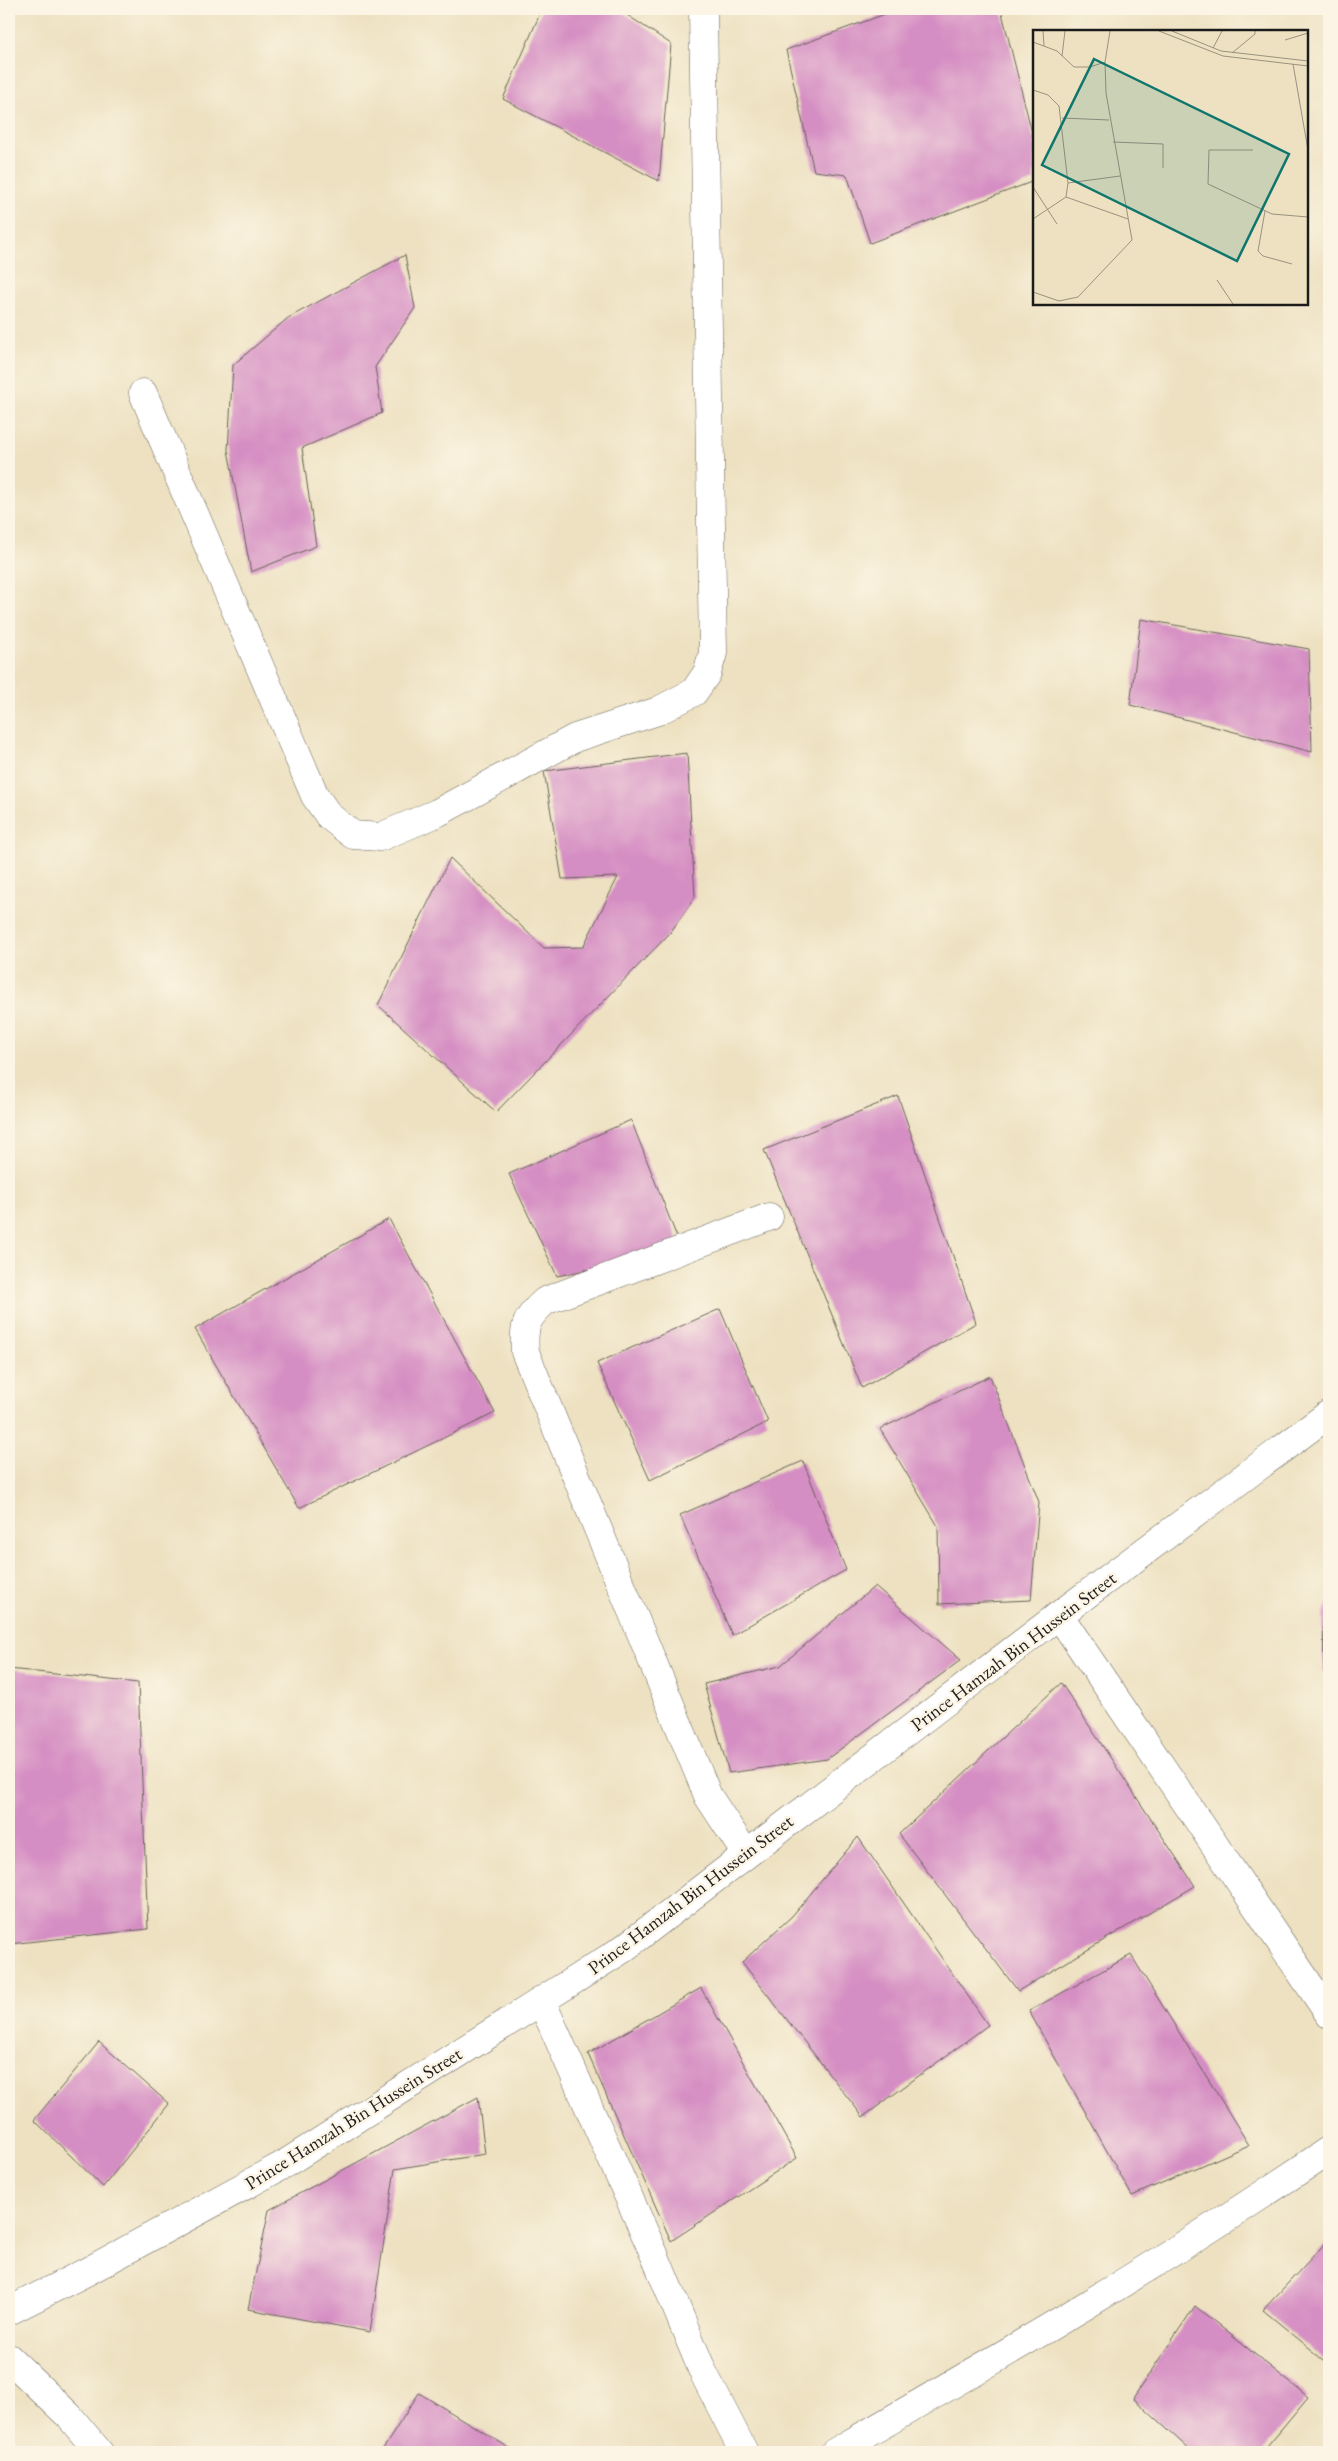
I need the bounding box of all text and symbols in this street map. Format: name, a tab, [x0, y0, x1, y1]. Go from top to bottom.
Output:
inset map	[1033, 30, 1308, 305]
street label: Prince Hamzah Bin Hussein Street	[905, 1566, 1121, 1737]
street label: Prince Hamzah Bin Hussein Street	[582, 1809, 798, 1980]
street label: Prince Hamzah Bin Hussein Street	[240, 2041, 466, 2196]

